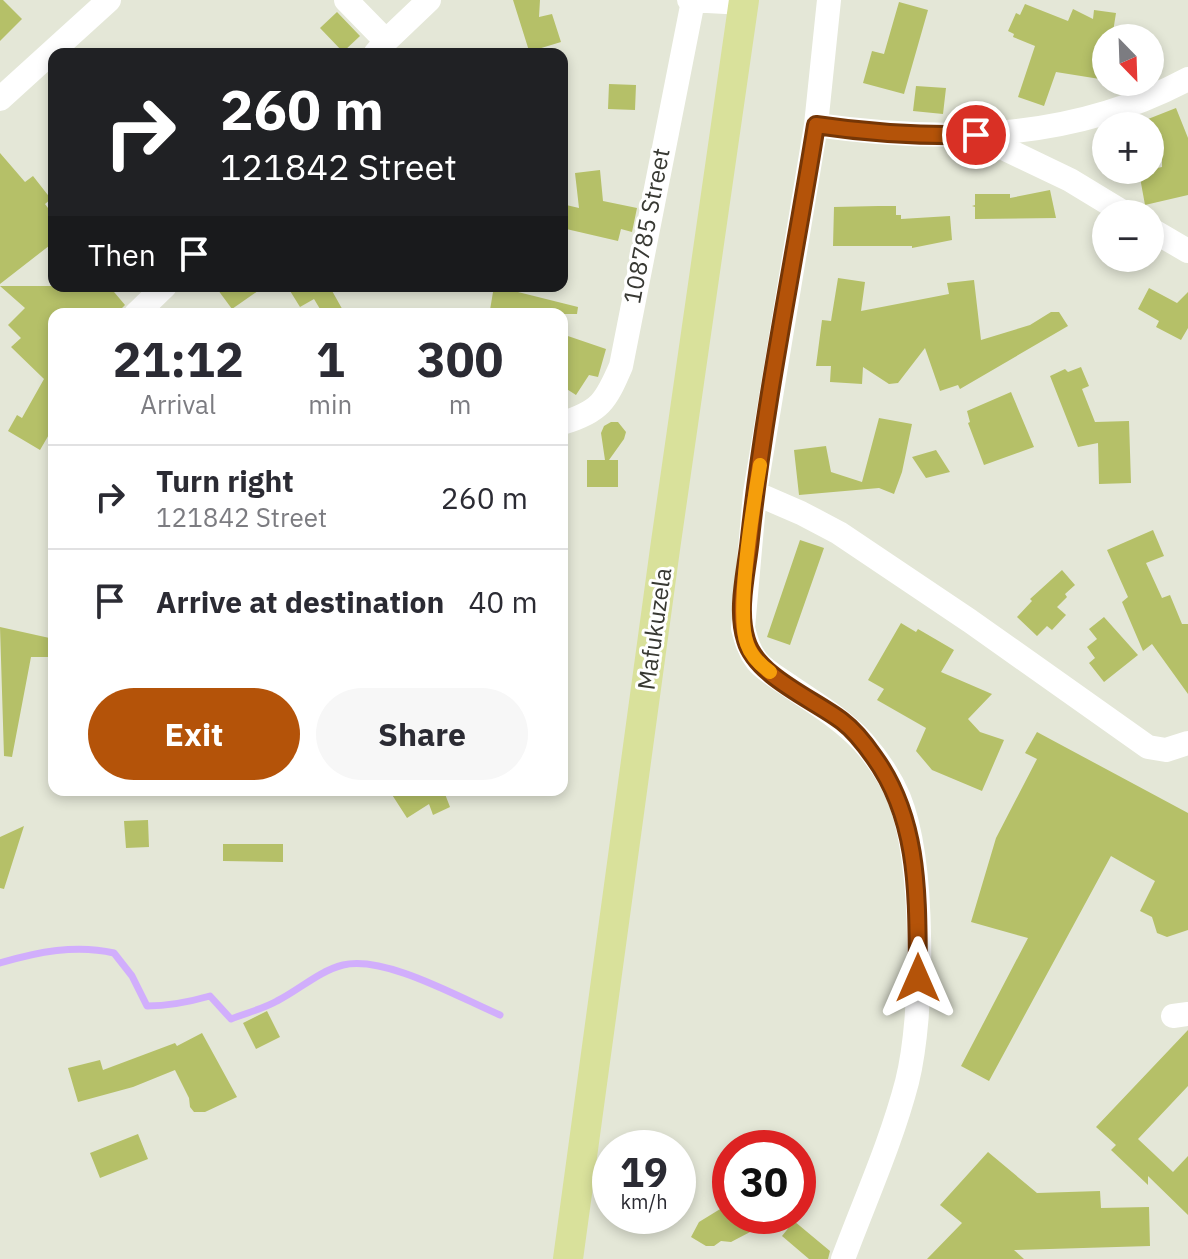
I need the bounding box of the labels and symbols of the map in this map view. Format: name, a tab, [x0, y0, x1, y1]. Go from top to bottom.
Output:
north arrow	[1092, 24, 1164, 96]
pin	[942, 101, 1010, 169]
street label: 108785 Street	[615, 145, 677, 306]
street label: Mafukuzela	[630, 565, 678, 692]
position arrow	[876, 936, 960, 1020]
speed limit sign: 30	[712, 1130, 816, 1234]

